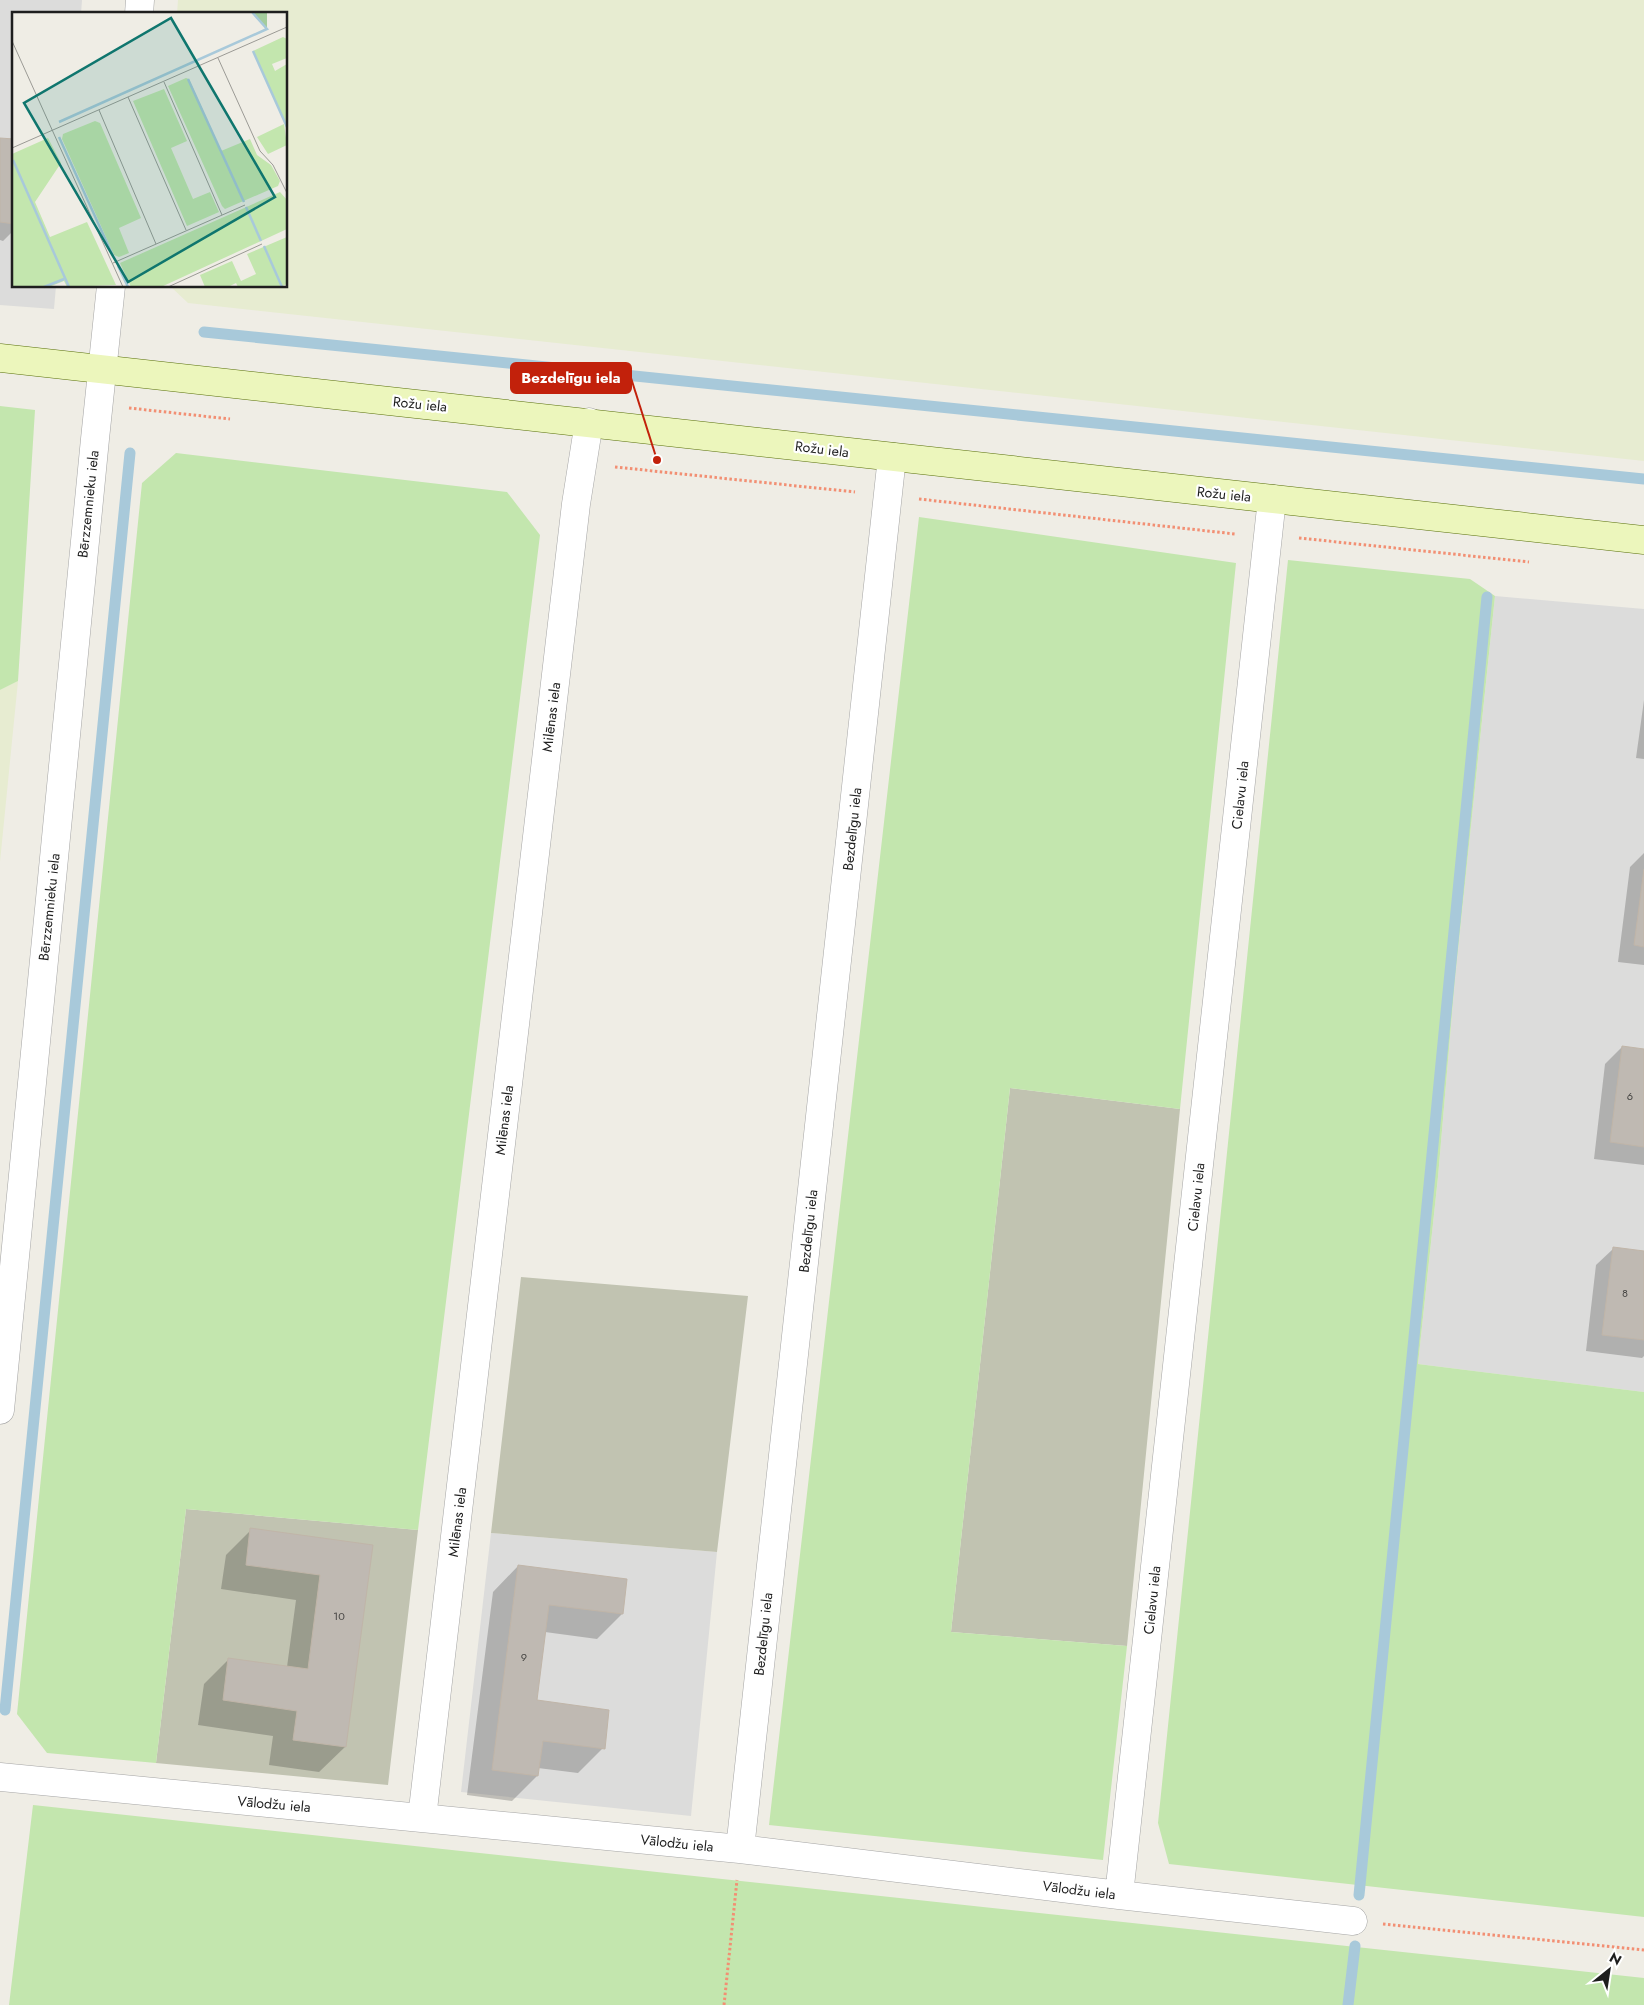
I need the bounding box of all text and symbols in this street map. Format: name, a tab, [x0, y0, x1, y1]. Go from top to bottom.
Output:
inset map	[12, 12, 288, 288]
callout: Bezdelīgu iela	[511, 363, 631, 393]
text: Bezdelīgu iela	[521, 367, 621, 389]
street label: Rožu iela	[392, 391, 448, 417]
street label: Rožu iela	[794, 436, 850, 462]
street label: Bērzzemnieku iela	[72, 449, 104, 559]
street label: Rožu iela	[1196, 481, 1252, 507]
street label: Milēnas iela	[537, 681, 565, 753]
street label: Cielavu iela	[1226, 760, 1254, 830]
street label: Bezdelīgu iela	[838, 786, 866, 872]
street label: Bērzzemnieku iela	[33, 852, 65, 962]
street label: Milēnas iela	[490, 1084, 518, 1156]
house number: 6	[1627, 1088, 1633, 1104]
street label: Cielavu iela	[1182, 1162, 1210, 1232]
street label: Bezdelīgu iela	[794, 1188, 822, 1274]
house number: 8	[1622, 1285, 1628, 1301]
street label: Milēnas iela	[443, 1486, 471, 1558]
street label: Cielavu iela	[1138, 1565, 1166, 1635]
street label: Bezdelīgu iela	[749, 1591, 777, 1677]
house number: 10	[333, 1608, 345, 1624]
house number: 9	[521, 1649, 527, 1665]
street label: Vālodžu iela	[237, 1791, 311, 1817]
street label: Vālodžu iela	[639, 1829, 715, 1857]
street label: Vālodžu iela	[1041, 1876, 1117, 1904]
north arrow	[1584, 1945, 1634, 1995]
text: N	[1606, 1947, 1625, 1970]

